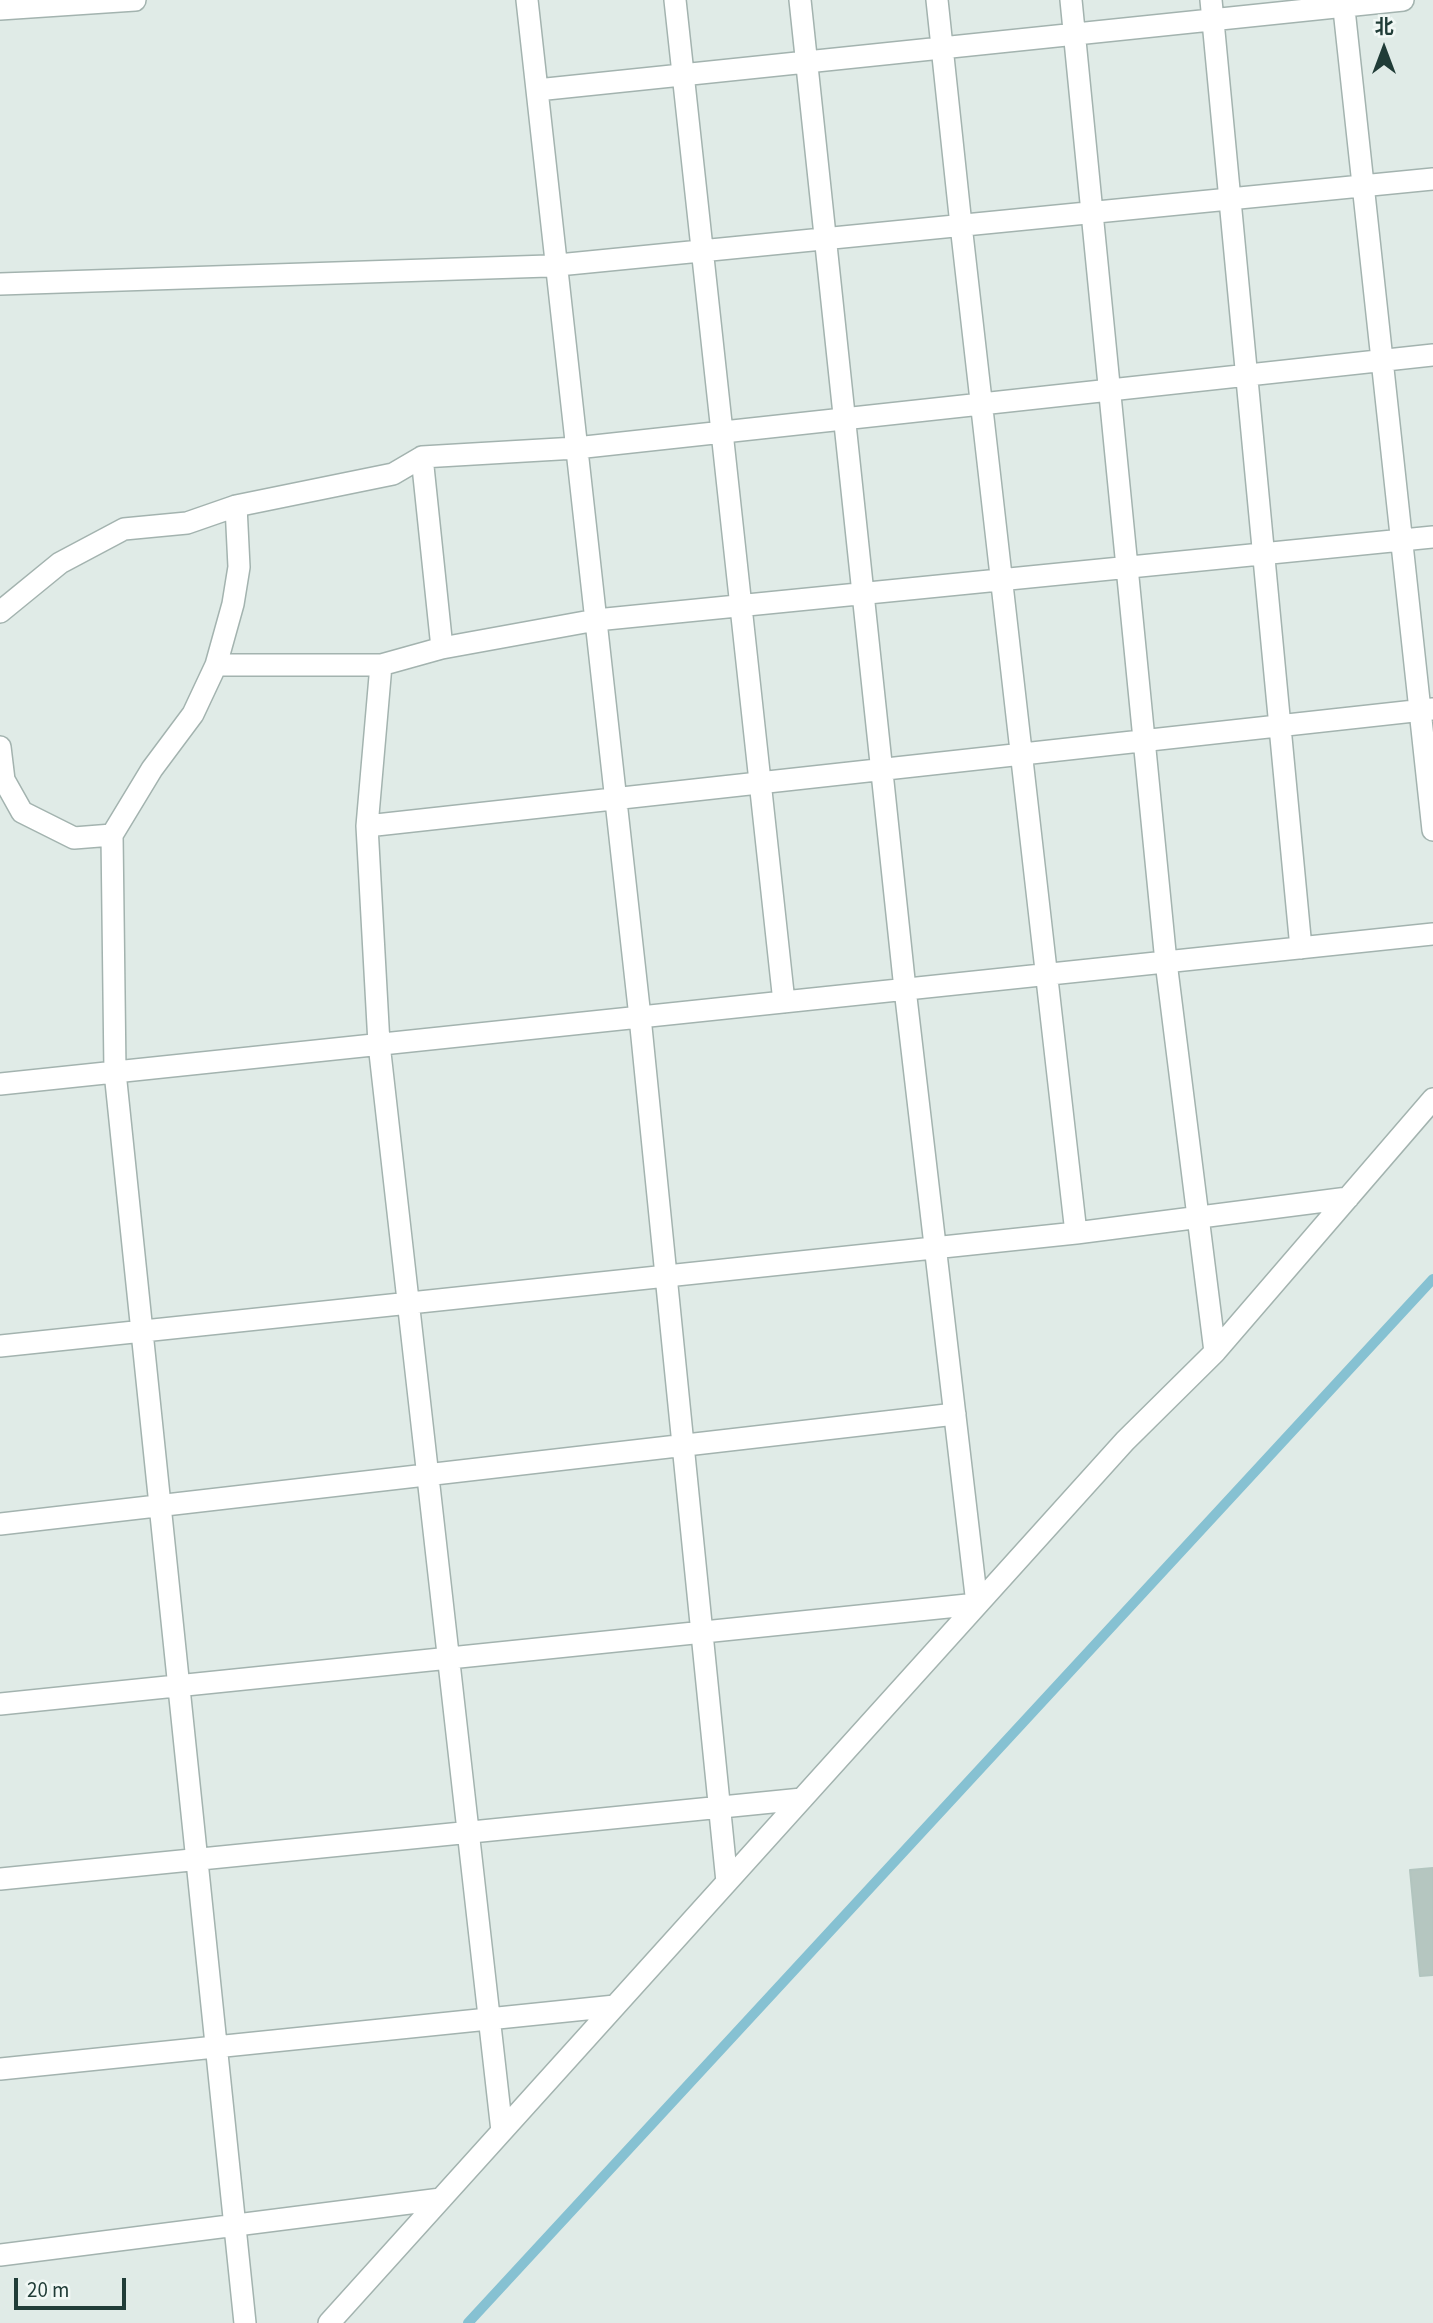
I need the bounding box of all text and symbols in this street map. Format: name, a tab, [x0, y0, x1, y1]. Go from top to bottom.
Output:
north arrow	[1349, 14, 1419, 84]
text: 北	[1374, 14, 1394, 41]
scale bar	[18, 2264, 130, 2308]
text: 20 m	[27, 2275, 69, 2305]

